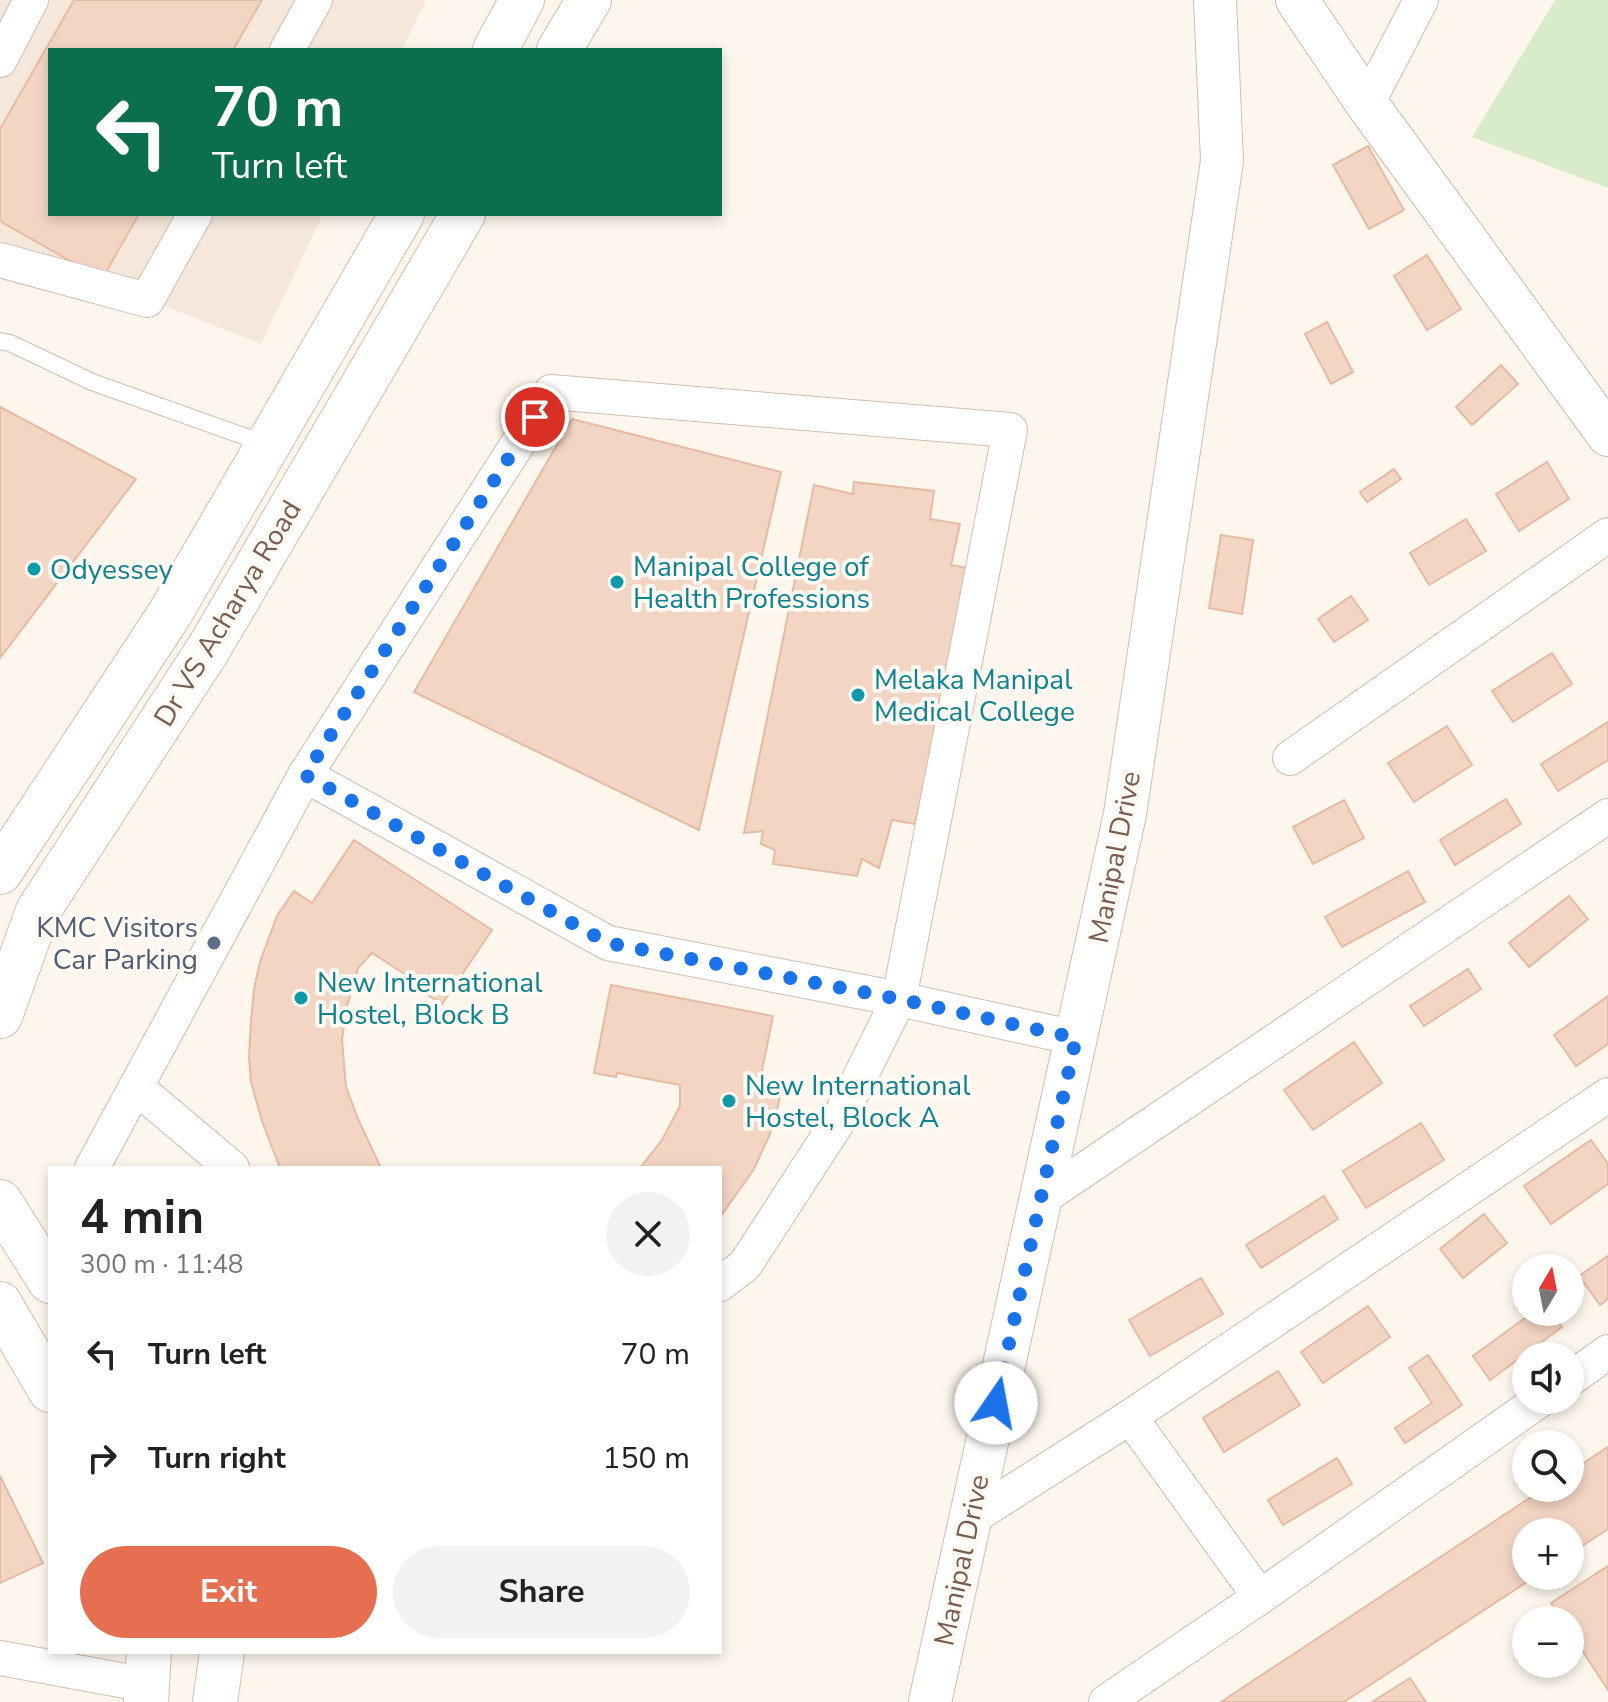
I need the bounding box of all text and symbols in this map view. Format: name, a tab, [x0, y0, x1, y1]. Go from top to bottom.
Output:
text: 70 m	[212, 69, 343, 146]
icon: left	[80, 80, 184, 184]
text: Turn left	[212, 142, 347, 191]
pin	[501, 383, 569, 451]
icon: arrive	[513, 395, 557, 439]
street label: Dr VS Acharya Road	[145, 493, 310, 734]
place label: Manipal College of Health Professions	[633, 548, 870, 618]
place label: Odyessey	[50, 551, 174, 589]
marker: Odyessey	[25, 560, 43, 578]
marker: Manipal College of Health Professions	[608, 573, 626, 591]
place label: Melaka Manipal Medical College	[874, 661, 1075, 731]
marker: Melaka Manipal Medical College	[849, 686, 867, 704]
street label: Manipal Drive	[1080, 768, 1150, 946]
place label: KMC Visitors Car Parking	[36, 909, 198, 979]
marker: KMC Visitors Car Parking	[205, 934, 223, 952]
place label: New International Hostel, Block B	[317, 964, 543, 1034]
marker: New International Hostel, Block B	[292, 989, 310, 1007]
place label: New International Hostel, Block A	[745, 1067, 971, 1137]
marker: New International Hostel, Block A	[720, 1092, 738, 1110]
text: 4 min	[80, 1184, 204, 1250]
button: close	[606, 1192, 690, 1276]
text: 300 m · 11:48	[80, 1247, 243, 1282]
north arrow	[1512, 1254, 1584, 1326]
map controls	[1512, 1254, 1584, 1678]
icon: left	[80, 1332, 124, 1376]
text: Turn left	[148, 1334, 266, 1375]
text: 70 m	[621, 1334, 690, 1375]
button: sound	[1512, 1342, 1584, 1414]
position arrow	[954, 1361, 1038, 1445]
button: search	[1512, 1430, 1584, 1502]
icon: right	[80, 1436, 124, 1480]
text: Turn right	[148, 1438, 286, 1479]
text: 150 m	[603, 1438, 690, 1479]
street label: Manipal Drive	[925, 1471, 999, 1649]
button: +	[1512, 1518, 1584, 1590]
button: Exit	[80, 1546, 377, 1638]
button: Share	[393, 1546, 690, 1638]
button: −	[1512, 1606, 1584, 1678]

